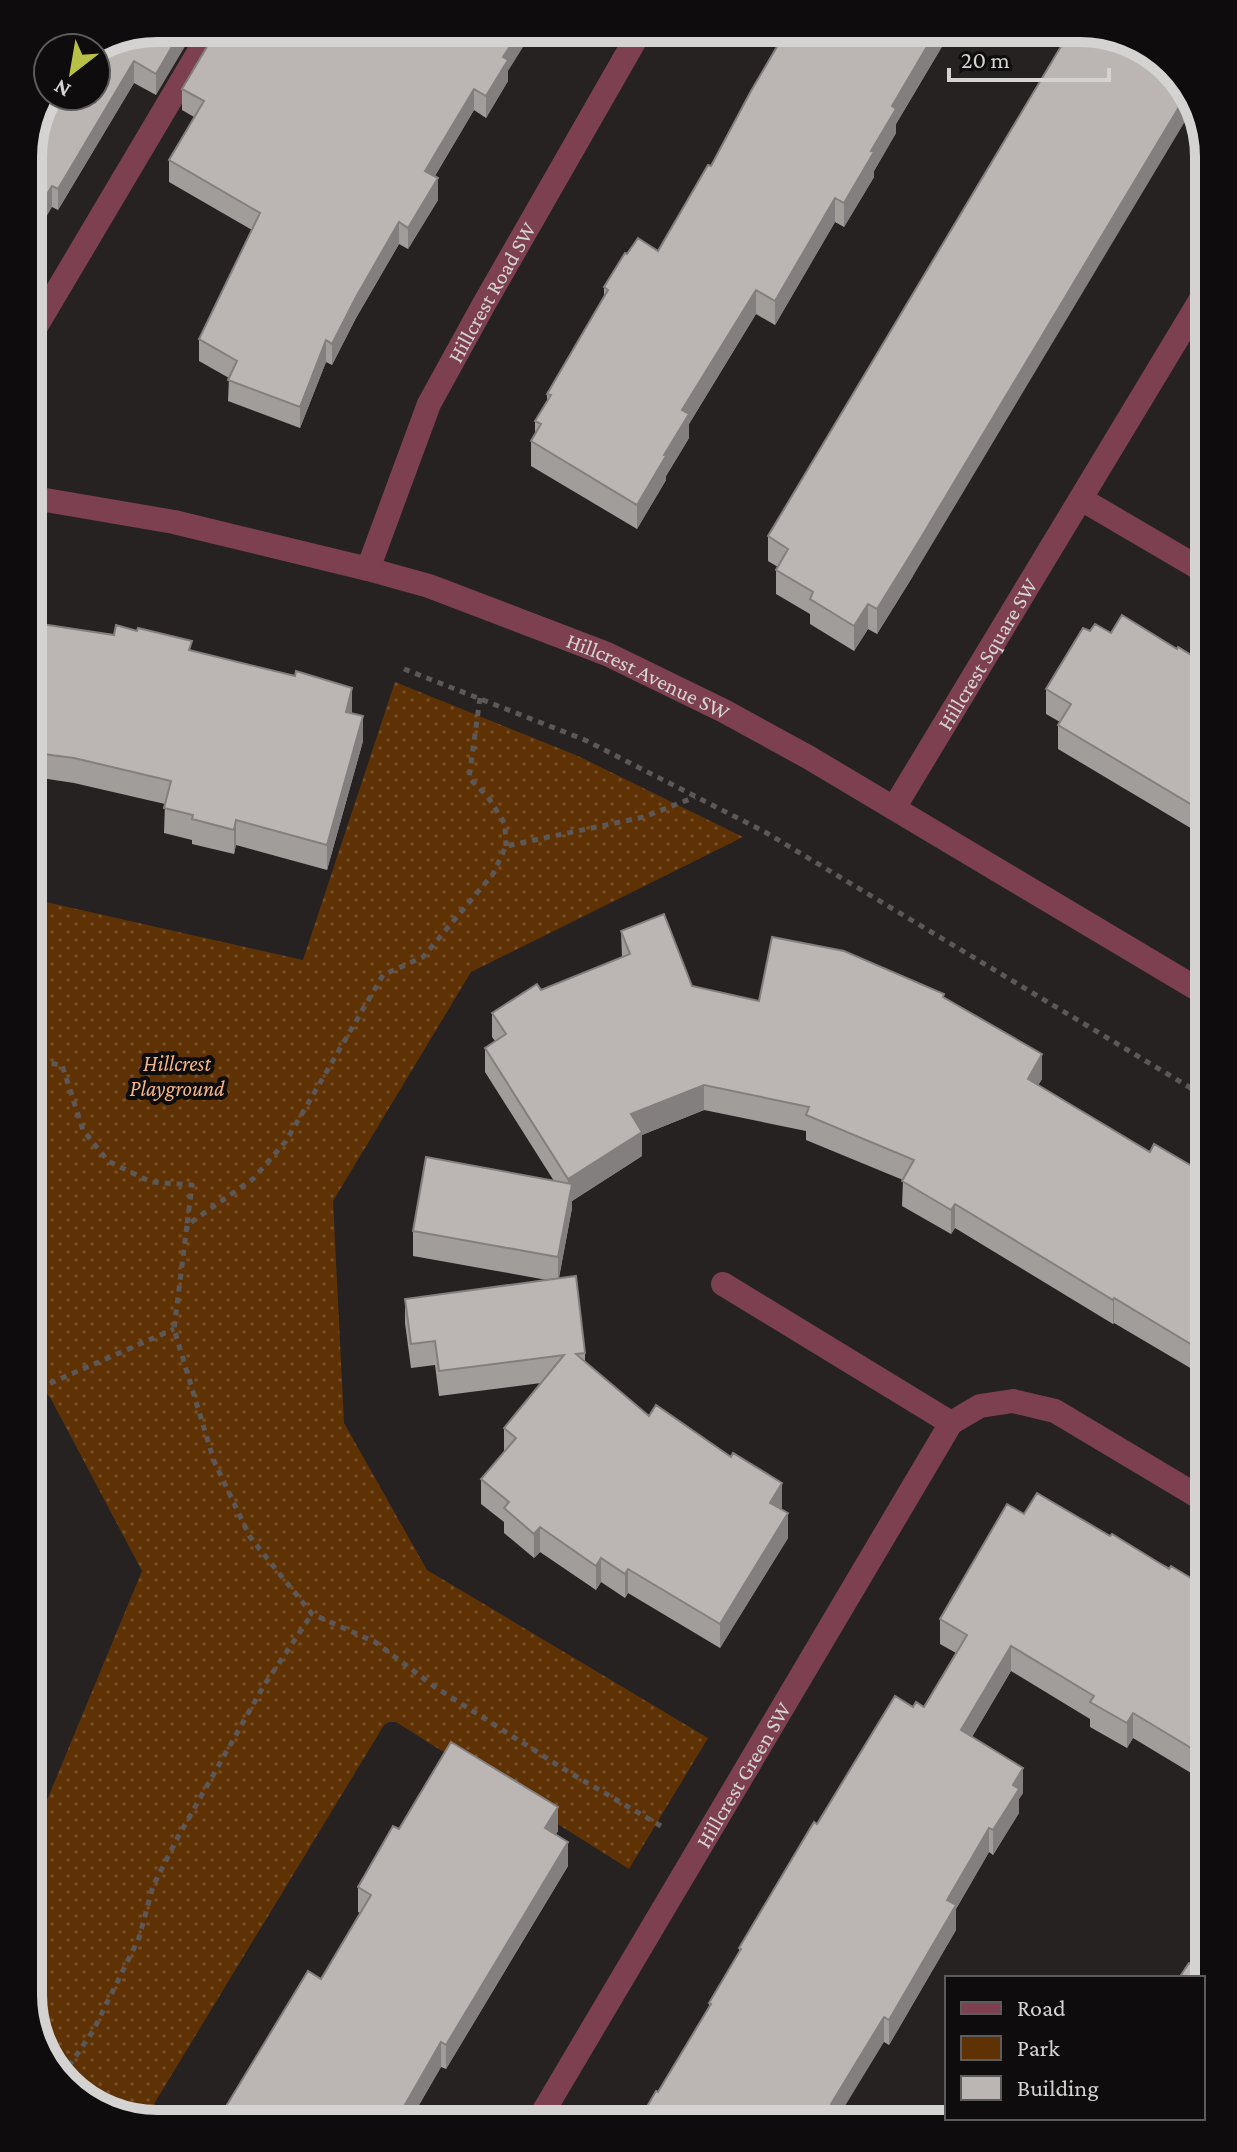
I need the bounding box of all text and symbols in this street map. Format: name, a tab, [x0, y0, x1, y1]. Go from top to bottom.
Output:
north arrow	[32, 32, 112, 112]
scale bar	[949, 32, 1109, 82]
text: 20 m	[961, 46, 1010, 73]
text: N	[49, 74, 75, 103]
street label: Hillcrest Road SW	[442, 217, 542, 367]
street label: Hillcrest Square SW	[932, 573, 1043, 735]
street label: Hillcrest Avenue SW	[563, 628, 734, 725]
park label: Hillcrest Playground	[130, 1051, 225, 1101]
street label: Hillcrest Green SW	[691, 1697, 796, 1852]
legend	[945, 1976, 1205, 2120]
text: Road	[1017, 1994, 1066, 2021]
text: Park	[1017, 2034, 1060, 2061]
text: Building	[1017, 2074, 1099, 2101]

